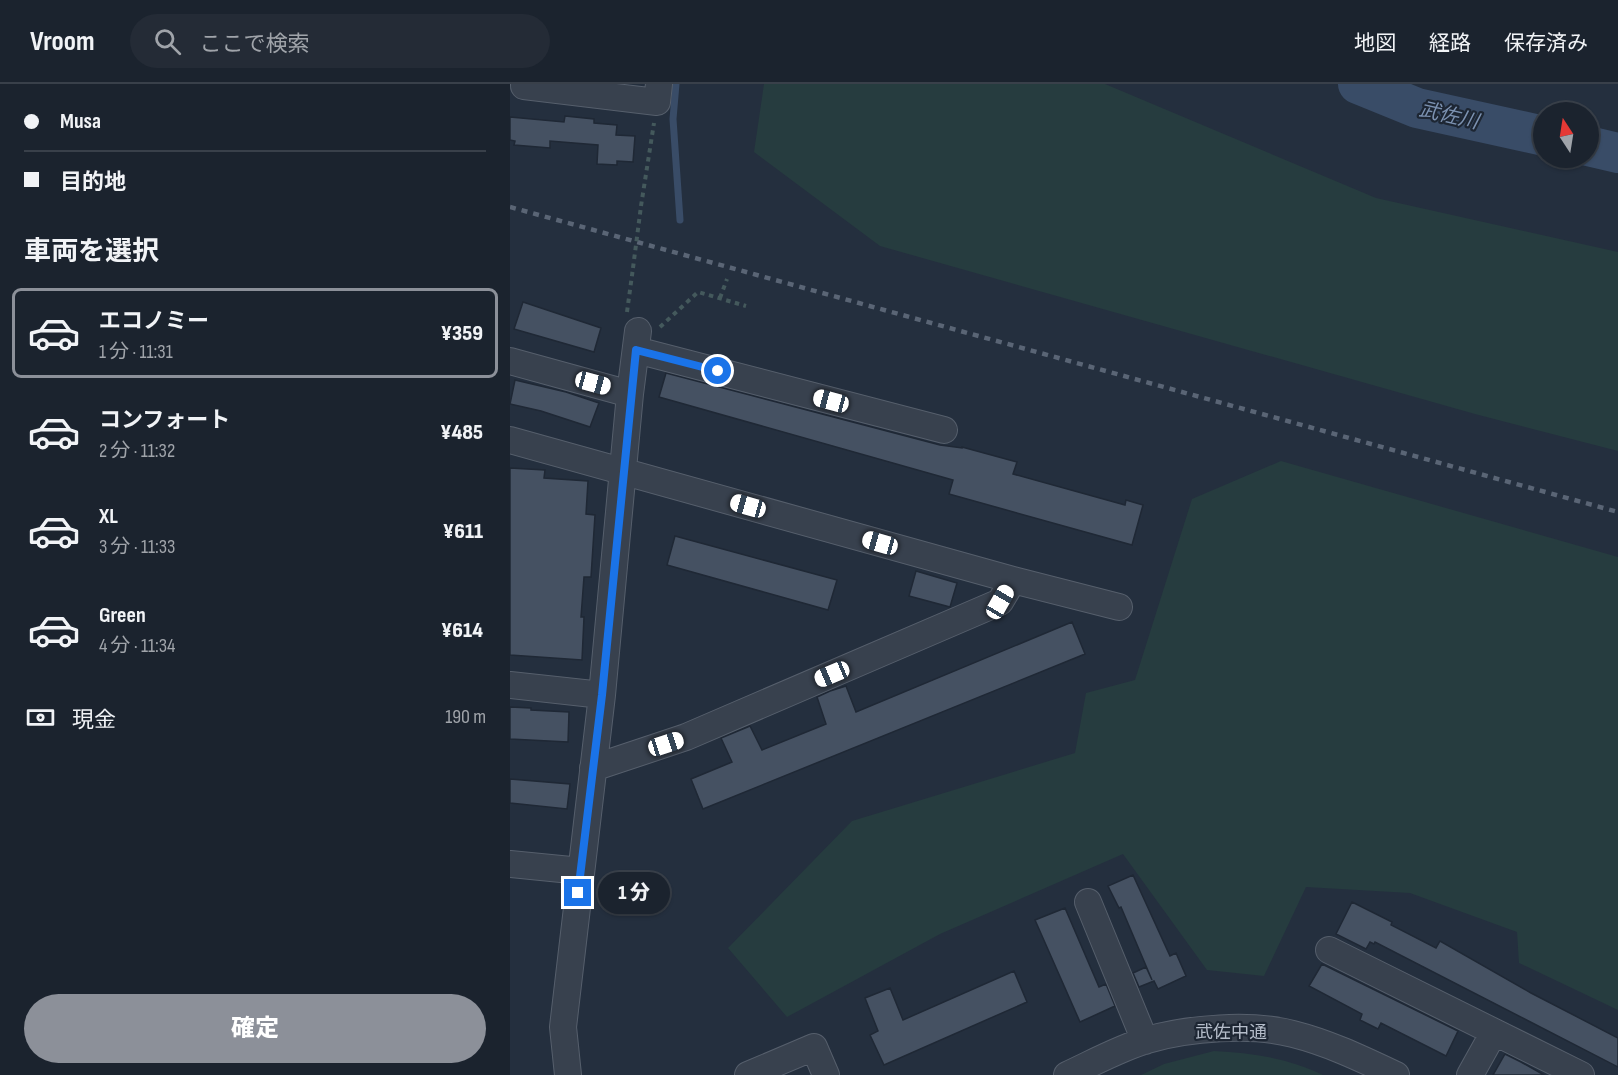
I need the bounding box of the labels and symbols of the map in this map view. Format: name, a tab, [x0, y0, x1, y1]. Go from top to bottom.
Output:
water label: 武佐川	[1417, 98, 1483, 135]
north arrow	[1533, 102, 1599, 168]
route start	[704, 357, 731, 384]
car	[573, 370, 613, 396]
car	[811, 388, 851, 414]
car	[728, 492, 768, 520]
car	[860, 529, 900, 557]
car	[983, 582, 1017, 622]
car	[812, 659, 852, 689]
car	[646, 730, 686, 758]
callout: 1 分	[599, 872, 671, 914]
route end	[564, 879, 591, 906]
street label: 武佐中通	[1195, 1022, 1267, 1043]

